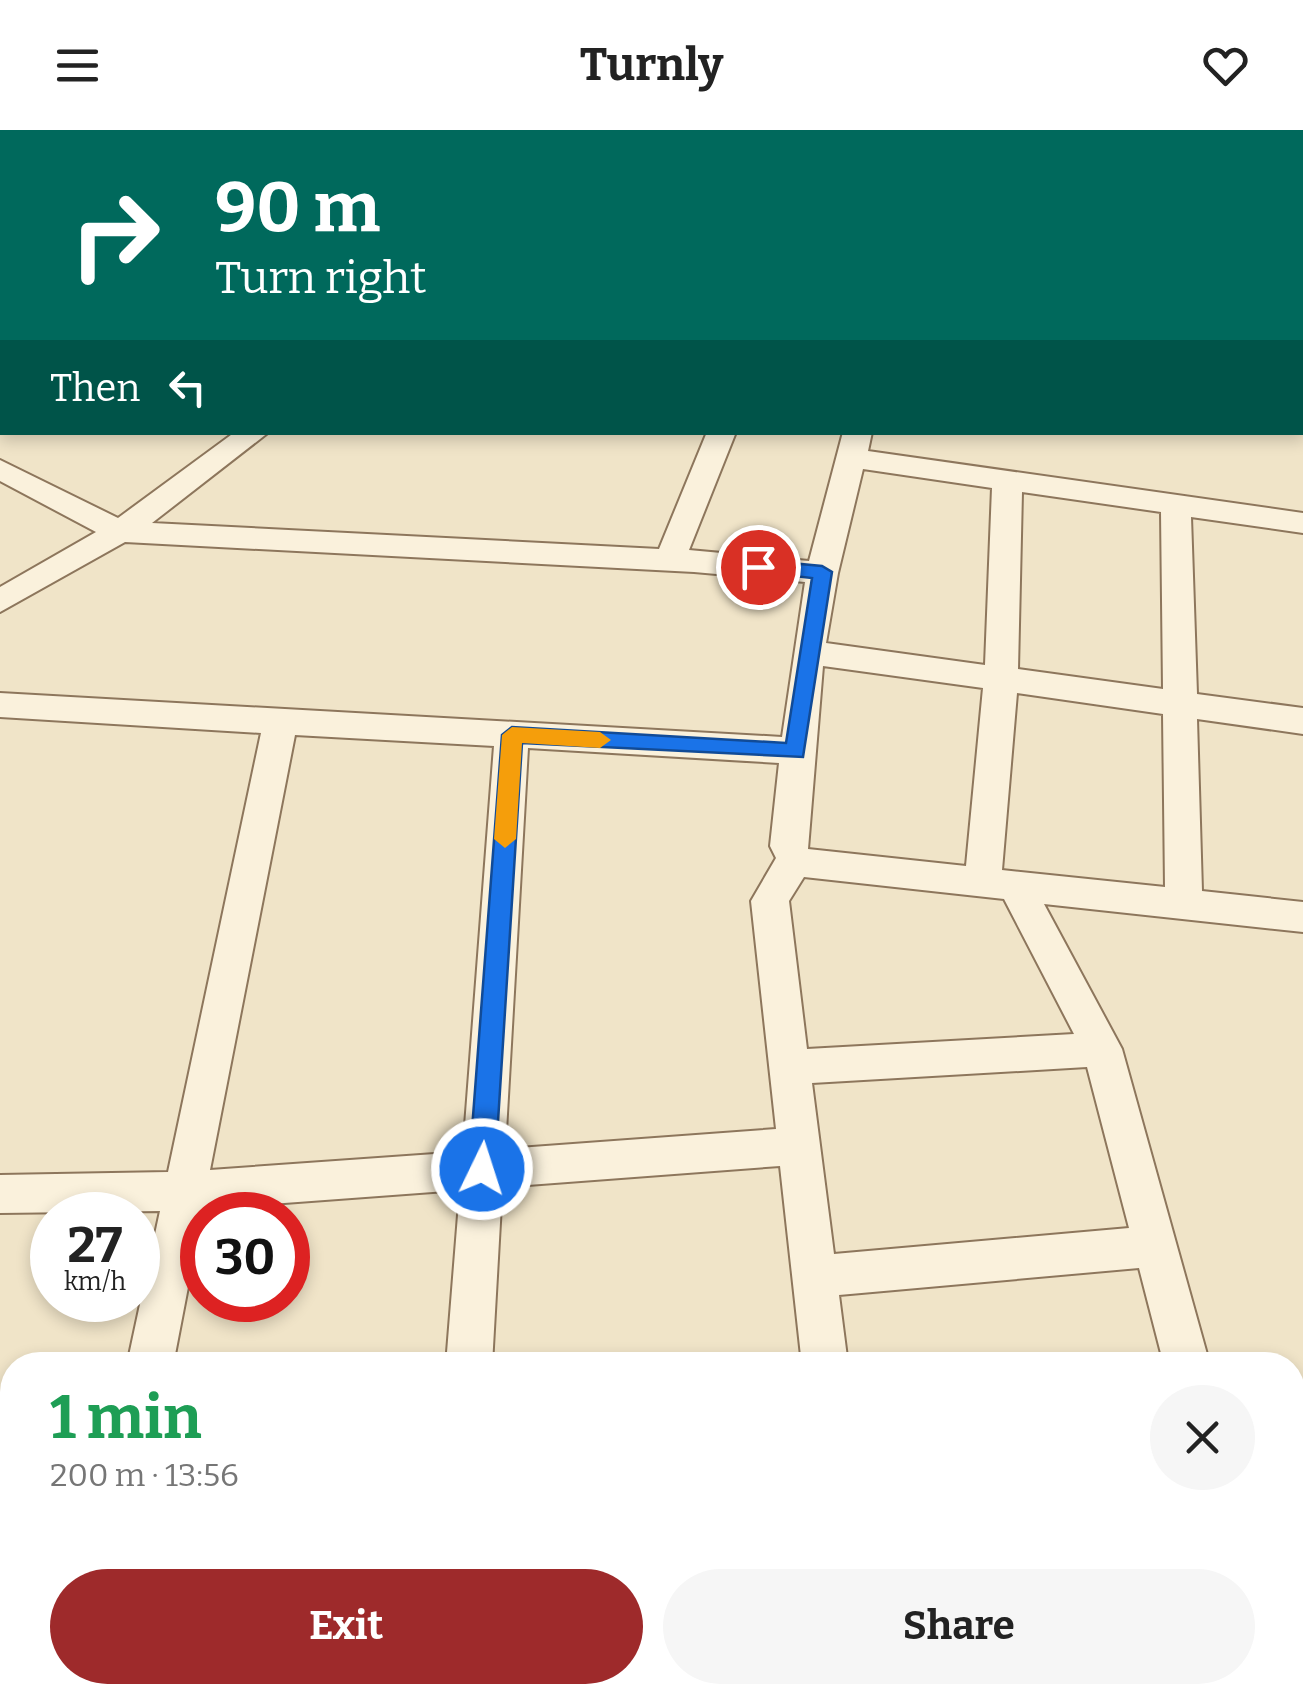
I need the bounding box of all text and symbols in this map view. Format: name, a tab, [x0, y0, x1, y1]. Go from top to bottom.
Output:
icon: menu	[50, 38, 105, 93]
text: Turnly	[580, 38, 723, 92]
icon: heart	[1198, 38, 1253, 93]
text: 90 m	[215, 166, 380, 250]
icon: right	[50, 170, 180, 300]
text: Turn right	[215, 251, 427, 305]
icon: left	[160, 360, 215, 415]
text: Then	[50, 365, 140, 411]
pin	[716, 525, 801, 610]
icon: arrive	[731, 540, 786, 595]
position arrow	[430, 1117, 534, 1221]
speed limit sign: 30	[180, 1192, 310, 1322]
text: 27	[68, 1215, 122, 1275]
text: km/h	[64, 1267, 126, 1297]
text: 1 min	[50, 1382, 202, 1454]
button: close	[1150, 1385, 1255, 1490]
text: 200 m · 13:56	[50, 1456, 239, 1494]
button: Exit	[50, 1569, 643, 1684]
button: Share	[663, 1569, 1255, 1684]

